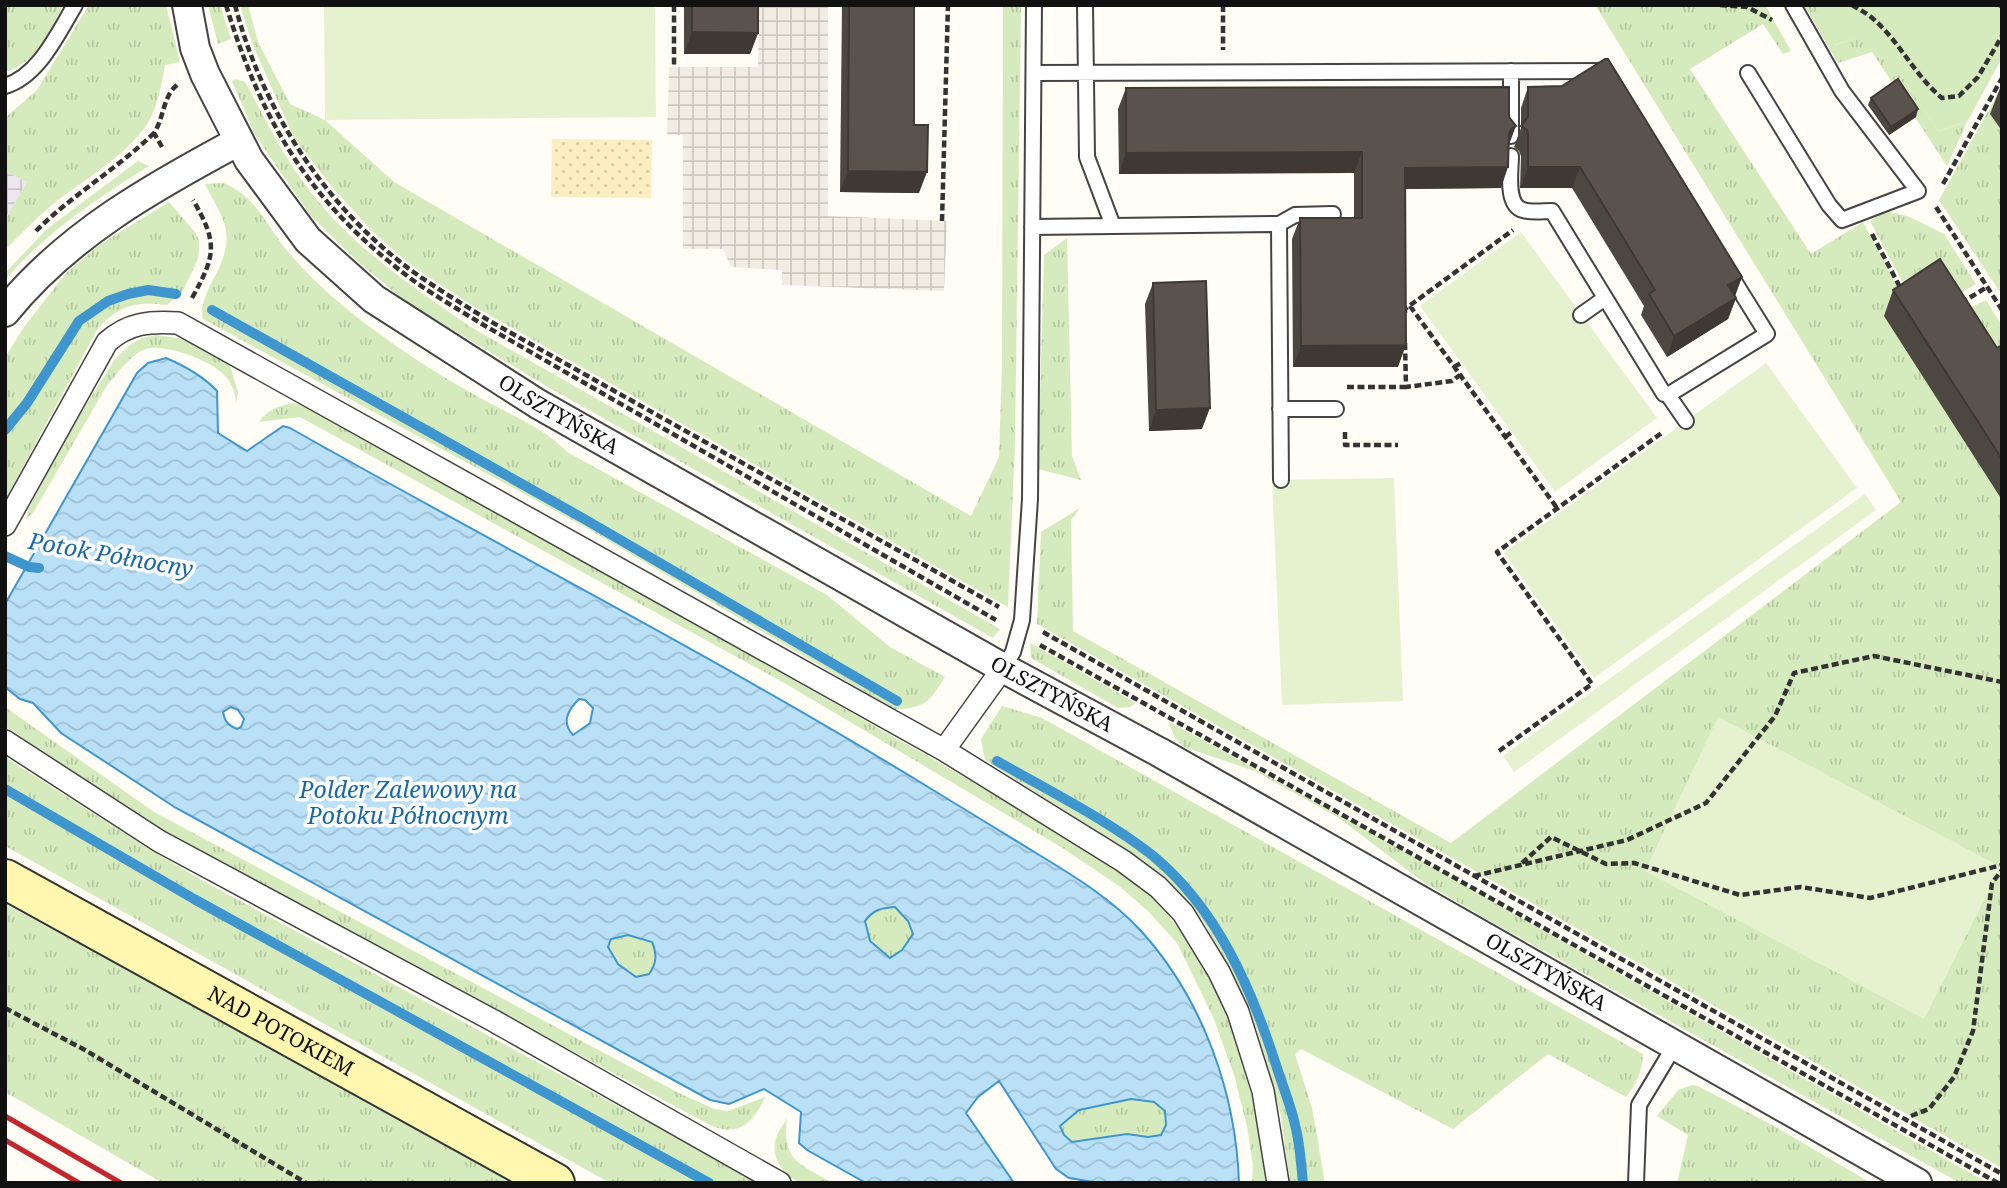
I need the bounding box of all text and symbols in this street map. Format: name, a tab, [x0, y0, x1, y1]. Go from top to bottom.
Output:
street label: OLSZTYŃSKA	[493, 367, 625, 460]
water label: Potok Północny	[25, 524, 196, 584]
street label: OLSZTYŃSKA	[986, 649, 1119, 738]
water label: Polder Zalewowy na Potoku Północnym	[298, 773, 517, 831]
street label: OLSZTYŃSKA	[1481, 926, 1613, 1017]
street label: NAD POTOKIEM	[203, 979, 359, 1082]

